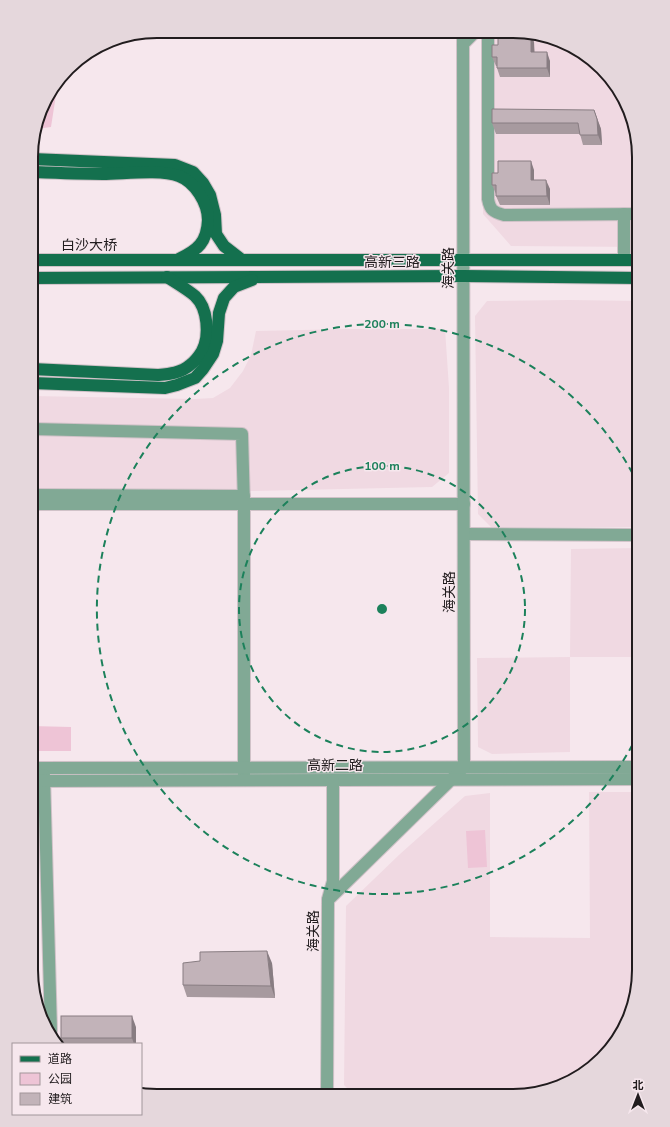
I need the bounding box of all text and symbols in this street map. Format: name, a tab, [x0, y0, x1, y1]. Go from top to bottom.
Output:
street label: 白沙大桥	[61, 236, 117, 255]
street label: 海关路	[439, 247, 458, 289]
street label: 高新三路	[364, 253, 420, 272]
text: 200 m	[364, 316, 400, 332]
text: 100 m	[364, 458, 400, 474]
street label: 海关路	[440, 571, 459, 613]
centre of rings	[375, 602, 389, 616]
street label: 高新二路	[307, 756, 363, 775]
street label: 海关路	[304, 910, 323, 952]
legend	[12, 1043, 142, 1115]
text: 道路	[48, 1051, 72, 1067]
text: 公园	[48, 1071, 72, 1087]
north arrow	[618, 1075, 658, 1115]
text: 北	[633, 1078, 644, 1093]
text: 建筑	[48, 1091, 72, 1107]

